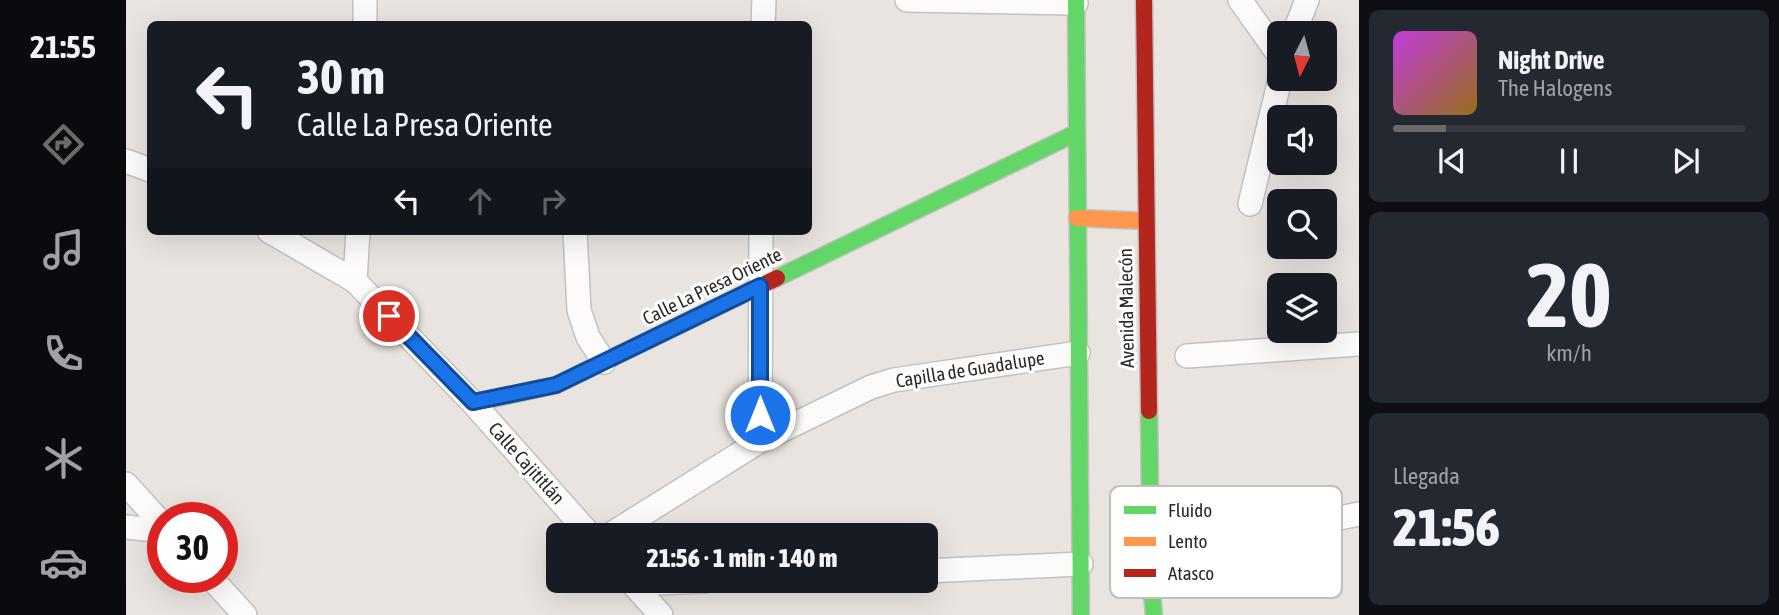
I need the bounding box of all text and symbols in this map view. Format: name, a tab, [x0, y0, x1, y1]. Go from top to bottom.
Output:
north arrow	[1267, 21, 1337, 91]
map controls	[1267, 21, 1337, 343]
text: 21:55	[30, 28, 96, 65]
text: Night Drive	[1498, 45, 1605, 75]
text: 30 m	[297, 48, 385, 104]
icon: left	[182, 49, 273, 140]
text: The Halogens	[1498, 75, 1612, 101]
button: sound	[1267, 105, 1337, 175]
text: Calle La Presa Oriente	[297, 106, 553, 143]
icon: directions	[39, 120, 88, 169]
icon: previous	[1433, 142, 1471, 180]
icon: pause	[1550, 142, 1588, 180]
icon: next	[1667, 142, 1705, 180]
icon: left	[388, 182, 426, 220]
icon: ahead	[461, 182, 499, 220]
icon: right	[534, 182, 572, 220]
button: search	[1267, 189, 1337, 259]
icon: music	[39, 225, 88, 274]
text: 20	[1526, 242, 1612, 346]
street label: Calle La Presa Oriente	[639, 243, 785, 329]
street label: Avenida Malecón	[1114, 248, 1138, 368]
button: layers	[1267, 273, 1337, 343]
pin	[359, 286, 419, 346]
icon: arrive	[370, 297, 408, 335]
icon: phone	[39, 329, 88, 378]
text: km/h	[1546, 340, 1592, 366]
street label: Capilla de Guadalupe	[894, 346, 1046, 392]
position arrow	[723, 378, 797, 452]
street label: Calle Cajititlán	[484, 417, 570, 509]
icon: climate	[39, 434, 88, 483]
text: Llegada	[1393, 463, 1460, 489]
legend	[1110, 486, 1342, 598]
text: 21:56	[1393, 497, 1500, 557]
text: Fluido	[1168, 499, 1212, 521]
speed limit sign: 30	[147, 502, 238, 593]
text: Lento	[1168, 530, 1207, 552]
icon: car	[39, 538, 88, 587]
text: 21:56 · 1 min · 140 m	[647, 543, 837, 573]
text: Atasco	[1168, 562, 1214, 584]

